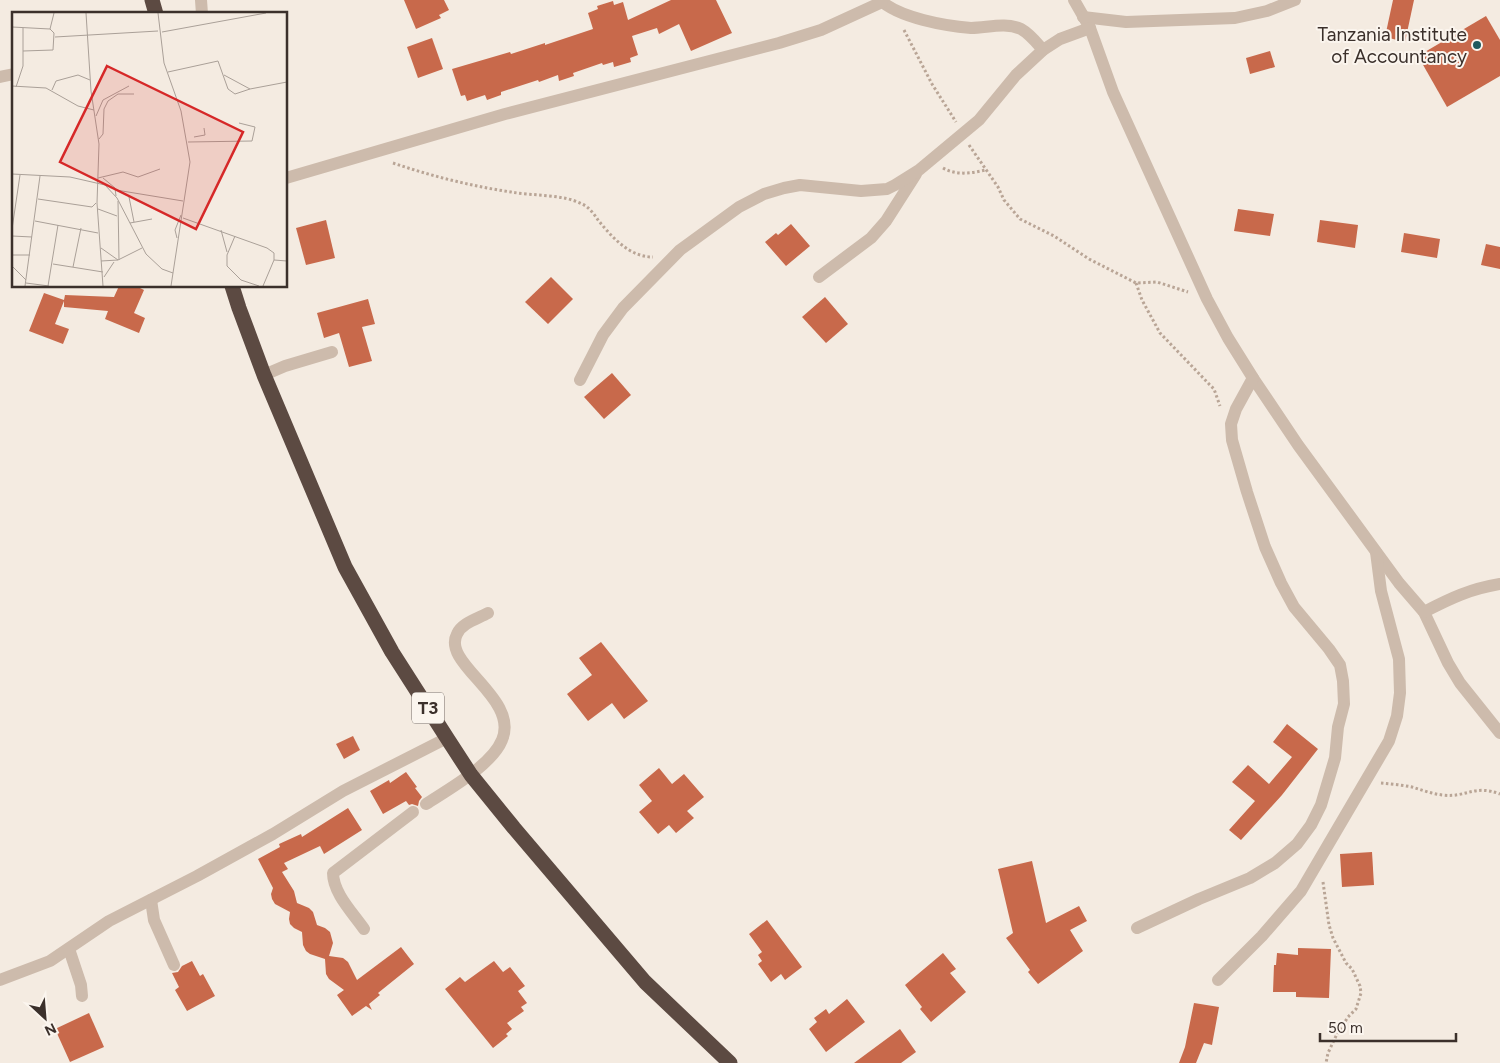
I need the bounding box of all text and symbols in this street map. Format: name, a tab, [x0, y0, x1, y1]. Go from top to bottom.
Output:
inset map	[12, 12, 288, 288]
place label: Tanzania Institute of Accountancy	[1317, 23, 1467, 68]
marker: Tanzania Institute of Accountancy	[1471, 39, 1483, 51]
road number: T3	[412, 692, 444, 724]
north arrow	[20, 993, 70, 1043]
scale bar	[1320, 1010, 1456, 1042]
text: N	[42, 1019, 59, 1039]
text: 50 m	[1328, 1019, 1363, 1037]

